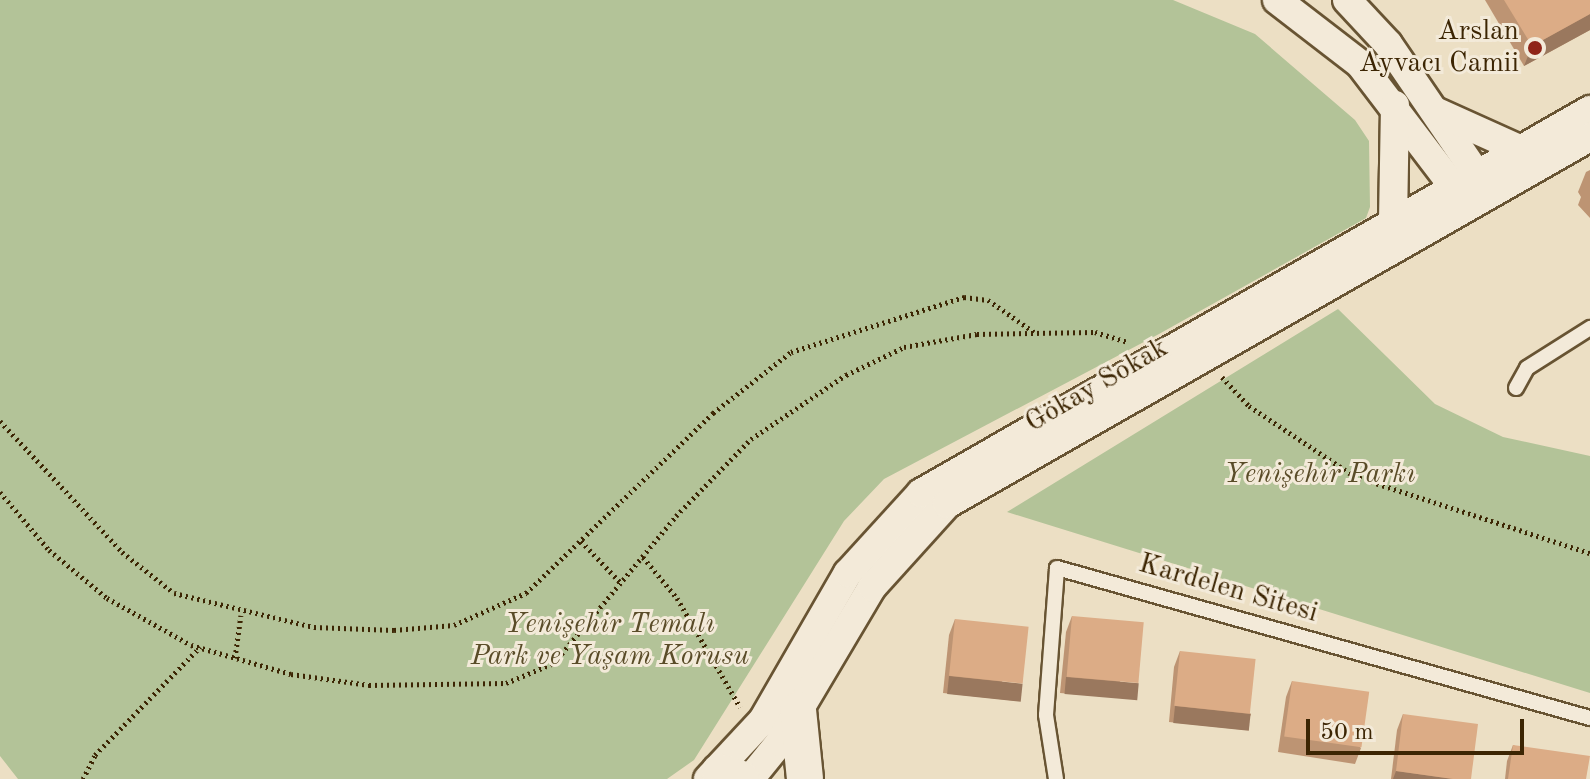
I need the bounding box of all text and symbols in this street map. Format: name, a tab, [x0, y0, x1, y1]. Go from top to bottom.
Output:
place label: Arslan Ayvacı Camii	[1359, 15, 1519, 81]
marker: Arslan Ayvacı Camii	[1526, 39, 1544, 57]
street label: Gökay Sokak	[1020, 332, 1174, 440]
park label: Yenişehir Parkı	[1224, 458, 1416, 492]
street label: Kardelen Sitesi	[1135, 547, 1321, 631]
park label: Yenişehir Temalı Park ve Yaşam Korusu	[471, 608, 749, 674]
scale bar	[1310, 703, 1528, 753]
text: 50 m	[1320, 721, 1374, 745]

